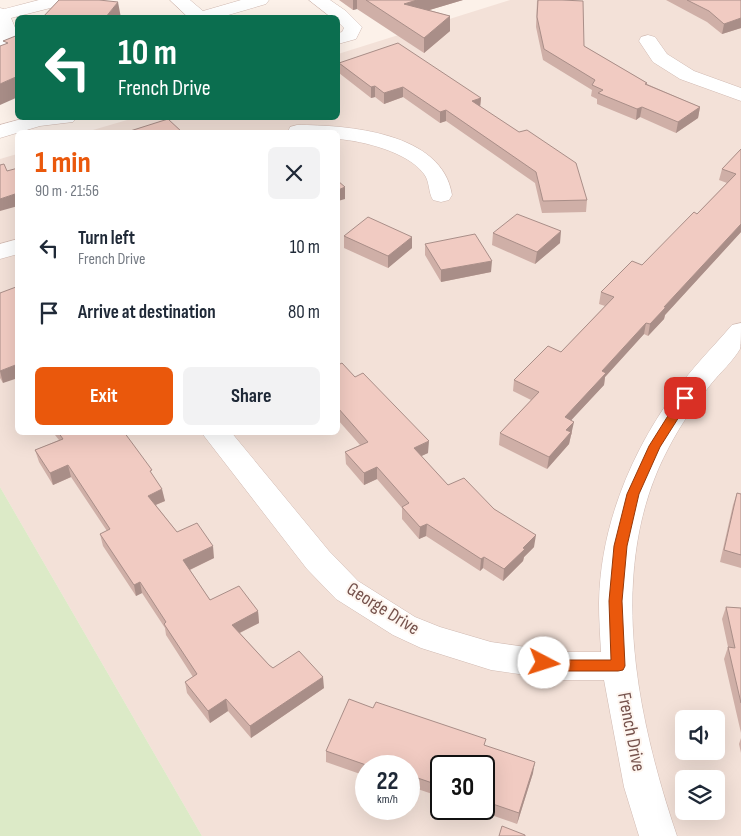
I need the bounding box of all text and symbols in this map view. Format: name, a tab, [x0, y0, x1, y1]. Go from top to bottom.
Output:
text: 10 m	[118, 32, 177, 75]
icon: left	[35, 35, 100, 100]
text: French Drive	[118, 75, 211, 102]
text: 1 min	[35, 145, 91, 181]
button: close	[268, 147, 320, 199]
text: 90 m · 21:56	[35, 182, 99, 201]
text: Turn left	[78, 227, 135, 250]
icon: left	[35, 234, 63, 262]
text: 10 m	[290, 236, 320, 259]
text: French Drive	[78, 250, 145, 269]
icon: arrive	[35, 299, 63, 327]
text: Arrive at destination	[78, 301, 216, 324]
text: 80 m	[288, 301, 320, 324]
button: Exit	[35, 367, 173, 425]
button: Share	[183, 367, 320, 425]
pin	[664, 377, 706, 419]
icon: arrive	[671, 384, 699, 412]
street label: George Drive	[342, 578, 424, 640]
position arrow	[517, 636, 569, 688]
street label: French Drive	[612, 691, 650, 773]
map controls	[675, 710, 725, 820]
button: sound	[675, 710, 725, 760]
speed limit sign: 30	[430, 755, 495, 820]
text: 22	[377, 766, 398, 797]
button: layers	[675, 770, 725, 820]
text: km/h	[377, 792, 398, 807]

